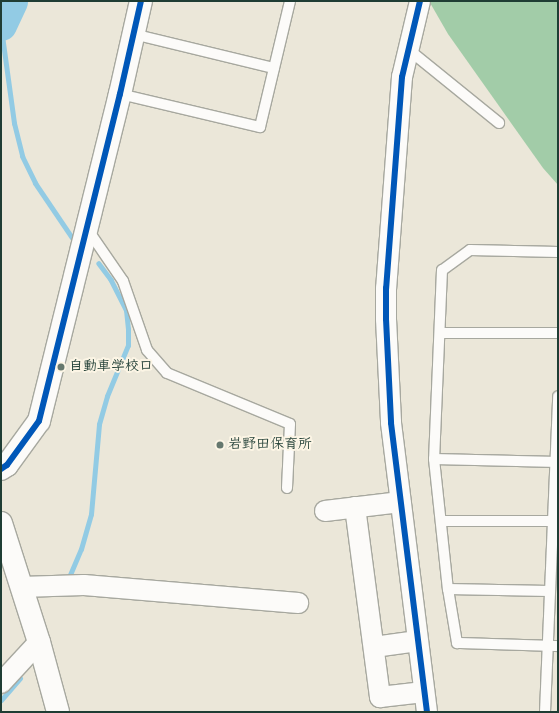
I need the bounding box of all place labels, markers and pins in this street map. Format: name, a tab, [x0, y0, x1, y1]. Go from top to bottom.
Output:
place label: 自動車学校口	[69, 359, 153, 375]
marker: 自動車学校口	[56, 362, 66, 372]
place label: 岩野田保育所	[228, 437, 312, 453]
marker: 岩野田保育所	[215, 440, 225, 450]

